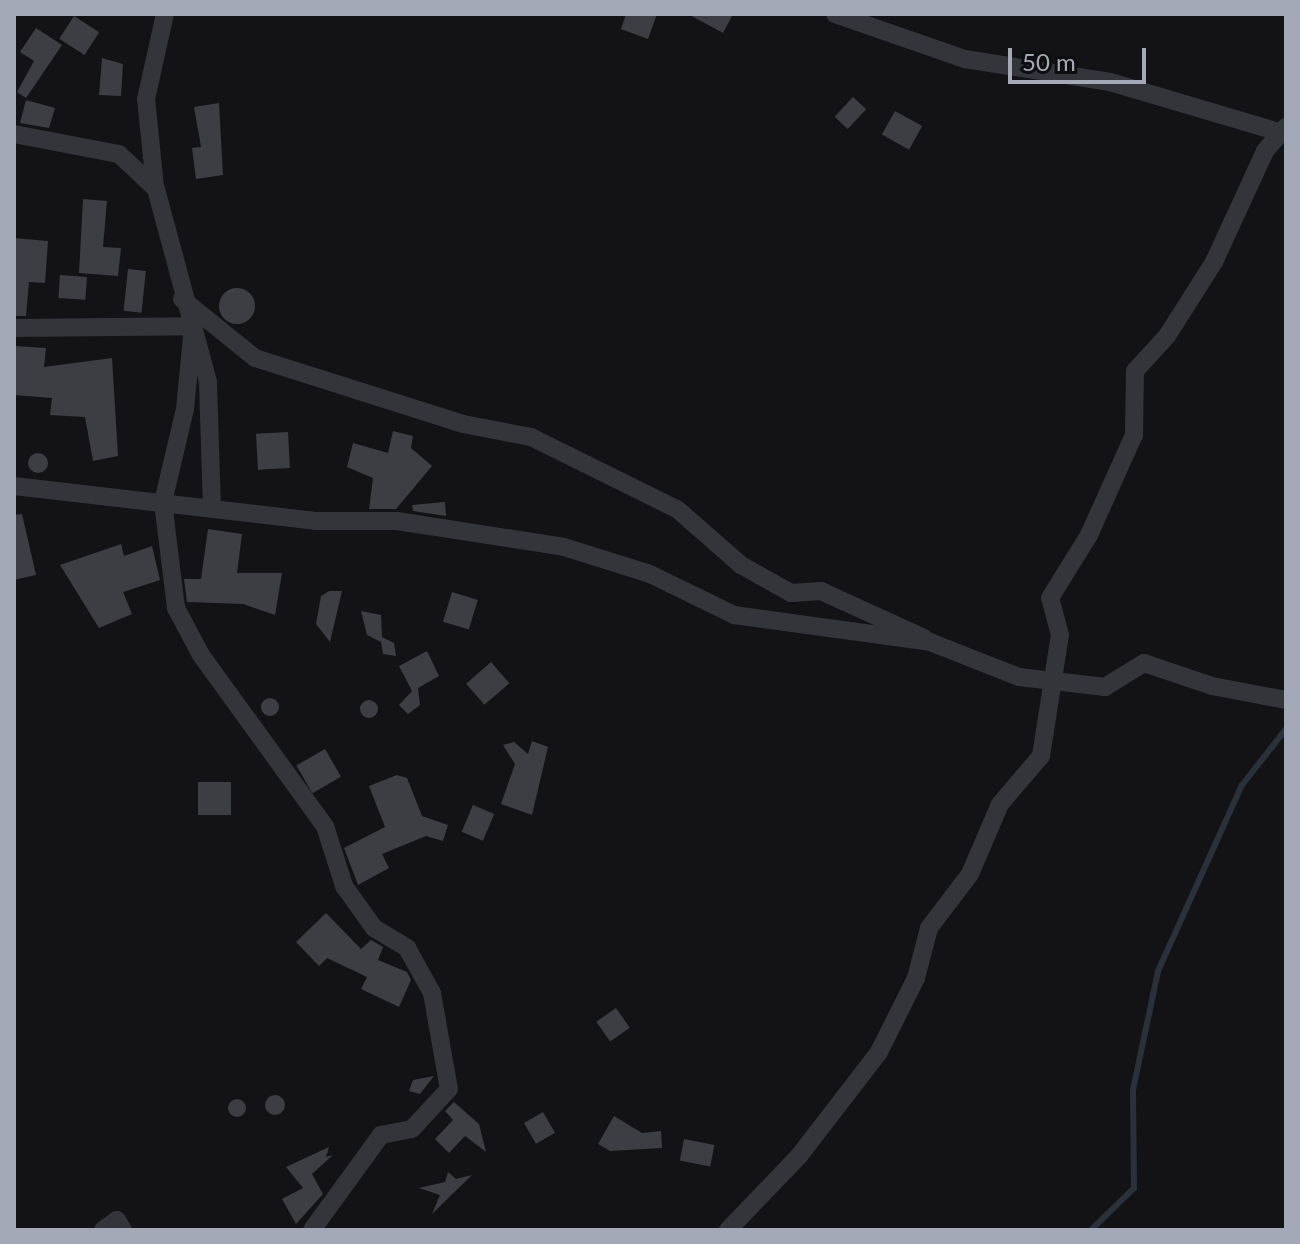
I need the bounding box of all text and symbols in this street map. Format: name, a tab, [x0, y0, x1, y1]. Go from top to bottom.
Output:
scale bar	[1012, 32, 1150, 82]
text: 50 m	[1022, 47, 1076, 76]

